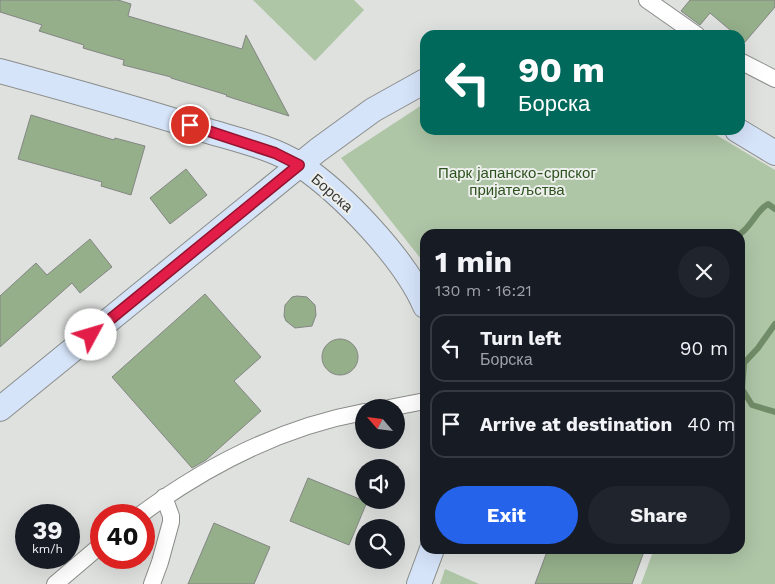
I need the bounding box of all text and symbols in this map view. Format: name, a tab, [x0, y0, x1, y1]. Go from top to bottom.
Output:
text: 90 m	[518, 49, 605, 91]
icon: left	[435, 50, 500, 115]
text: Борска	[518, 91, 590, 116]
pin	[169, 104, 211, 146]
icon: arrive	[176, 111, 204, 139]
park label: Парк јапанско-српског пријатељства	[438, 164, 596, 199]
street label: Борска	[308, 170, 357, 216]
text: 1 min	[435, 244, 512, 279]
button: close	[678, 246, 730, 298]
text: 130 m · 16:21	[435, 281, 532, 300]
position arrow	[64, 308, 116, 360]
text: Turn left	[480, 327, 561, 350]
icon: left	[437, 334, 465, 362]
text: 90 m	[680, 337, 728, 360]
text: Борска	[480, 350, 533, 369]
north arrow	[355, 399, 405, 449]
map controls	[355, 399, 405, 569]
icon: arrive	[437, 410, 465, 438]
text: Arrive at destination	[480, 413, 672, 436]
text: 40 m	[687, 413, 735, 436]
button: sound	[355, 459, 405, 509]
button: Exit	[435, 486, 578, 544]
button: Share	[588, 486, 730, 544]
speed limit sign: 40	[90, 504, 155, 569]
text: 39	[32, 516, 63, 545]
button: search	[355, 519, 405, 569]
text: km/h	[32, 542, 63, 556]

